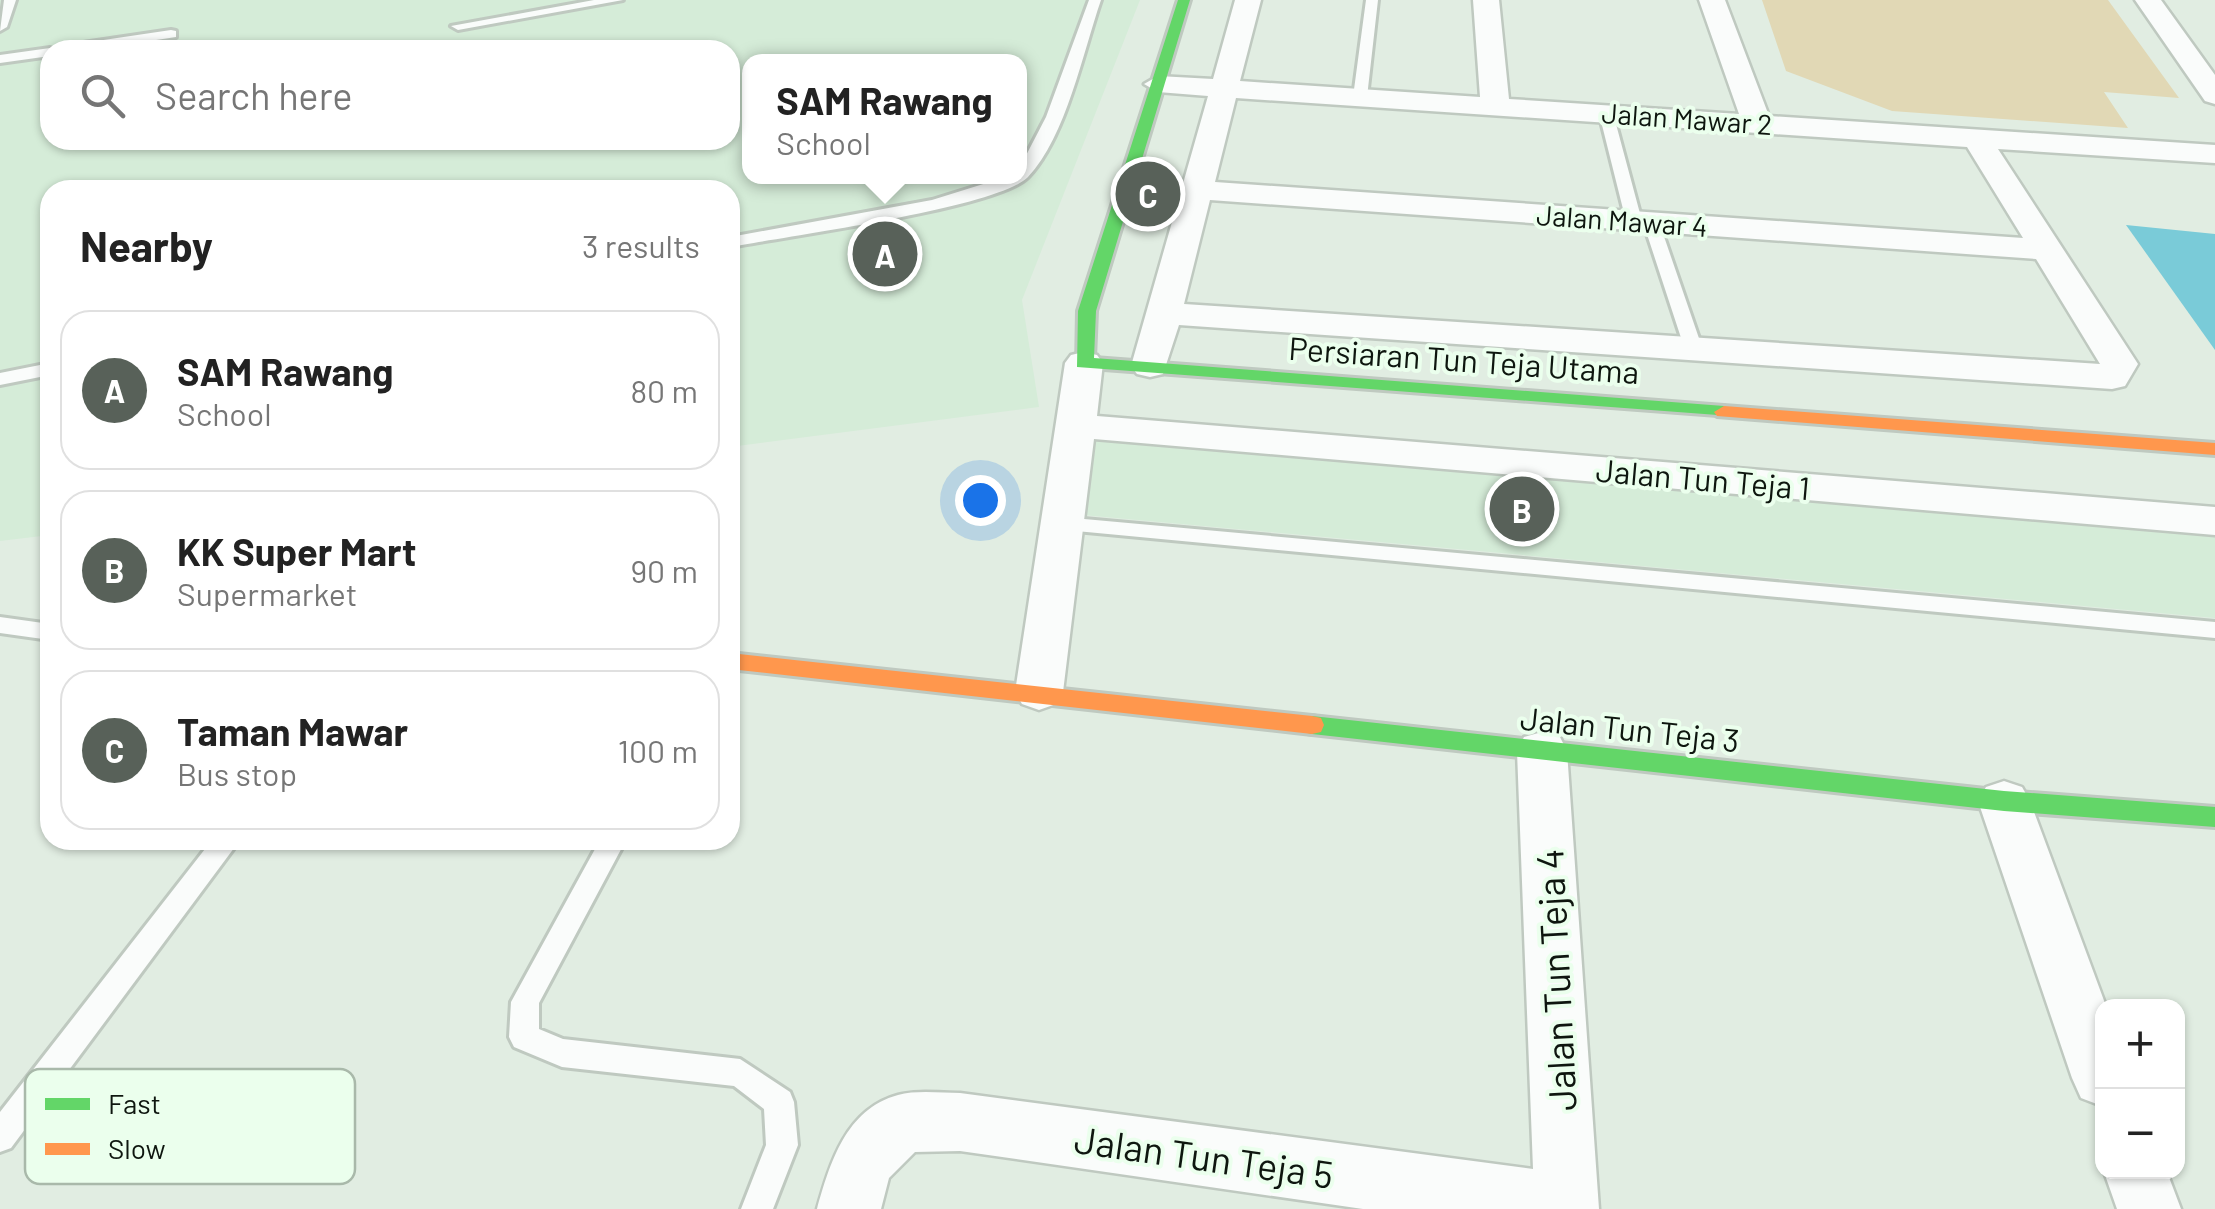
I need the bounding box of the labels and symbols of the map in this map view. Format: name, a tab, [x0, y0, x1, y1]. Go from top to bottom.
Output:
street label: Jalan Mawar 2	[1600, 95, 1774, 141]
pin: C	[1116, 156, 1180, 232]
street label: Jalan Mawar 4	[1535, 197, 1709, 243]
pin: A	[852, 216, 918, 292]
street label: Persiaran Tun Teja Utama	[1287, 328, 1641, 390]
street label: Jalan Tun Teja 1	[1594, 450, 1812, 506]
pin: B	[1490, 472, 1554, 546]
your location	[955, 475, 1006, 526]
street label: Jalan Tun Teja 3	[1519, 698, 1741, 758]
street label: Jalan Tun Teja 4	[1525, 848, 1585, 1112]
legend	[25, 1069, 355, 1184]
text: Fast	[108, 1086, 161, 1120]
street label: Jalan Tun Teja 5	[1072, 1115, 1336, 1197]
text: Slow	[108, 1131, 166, 1165]

